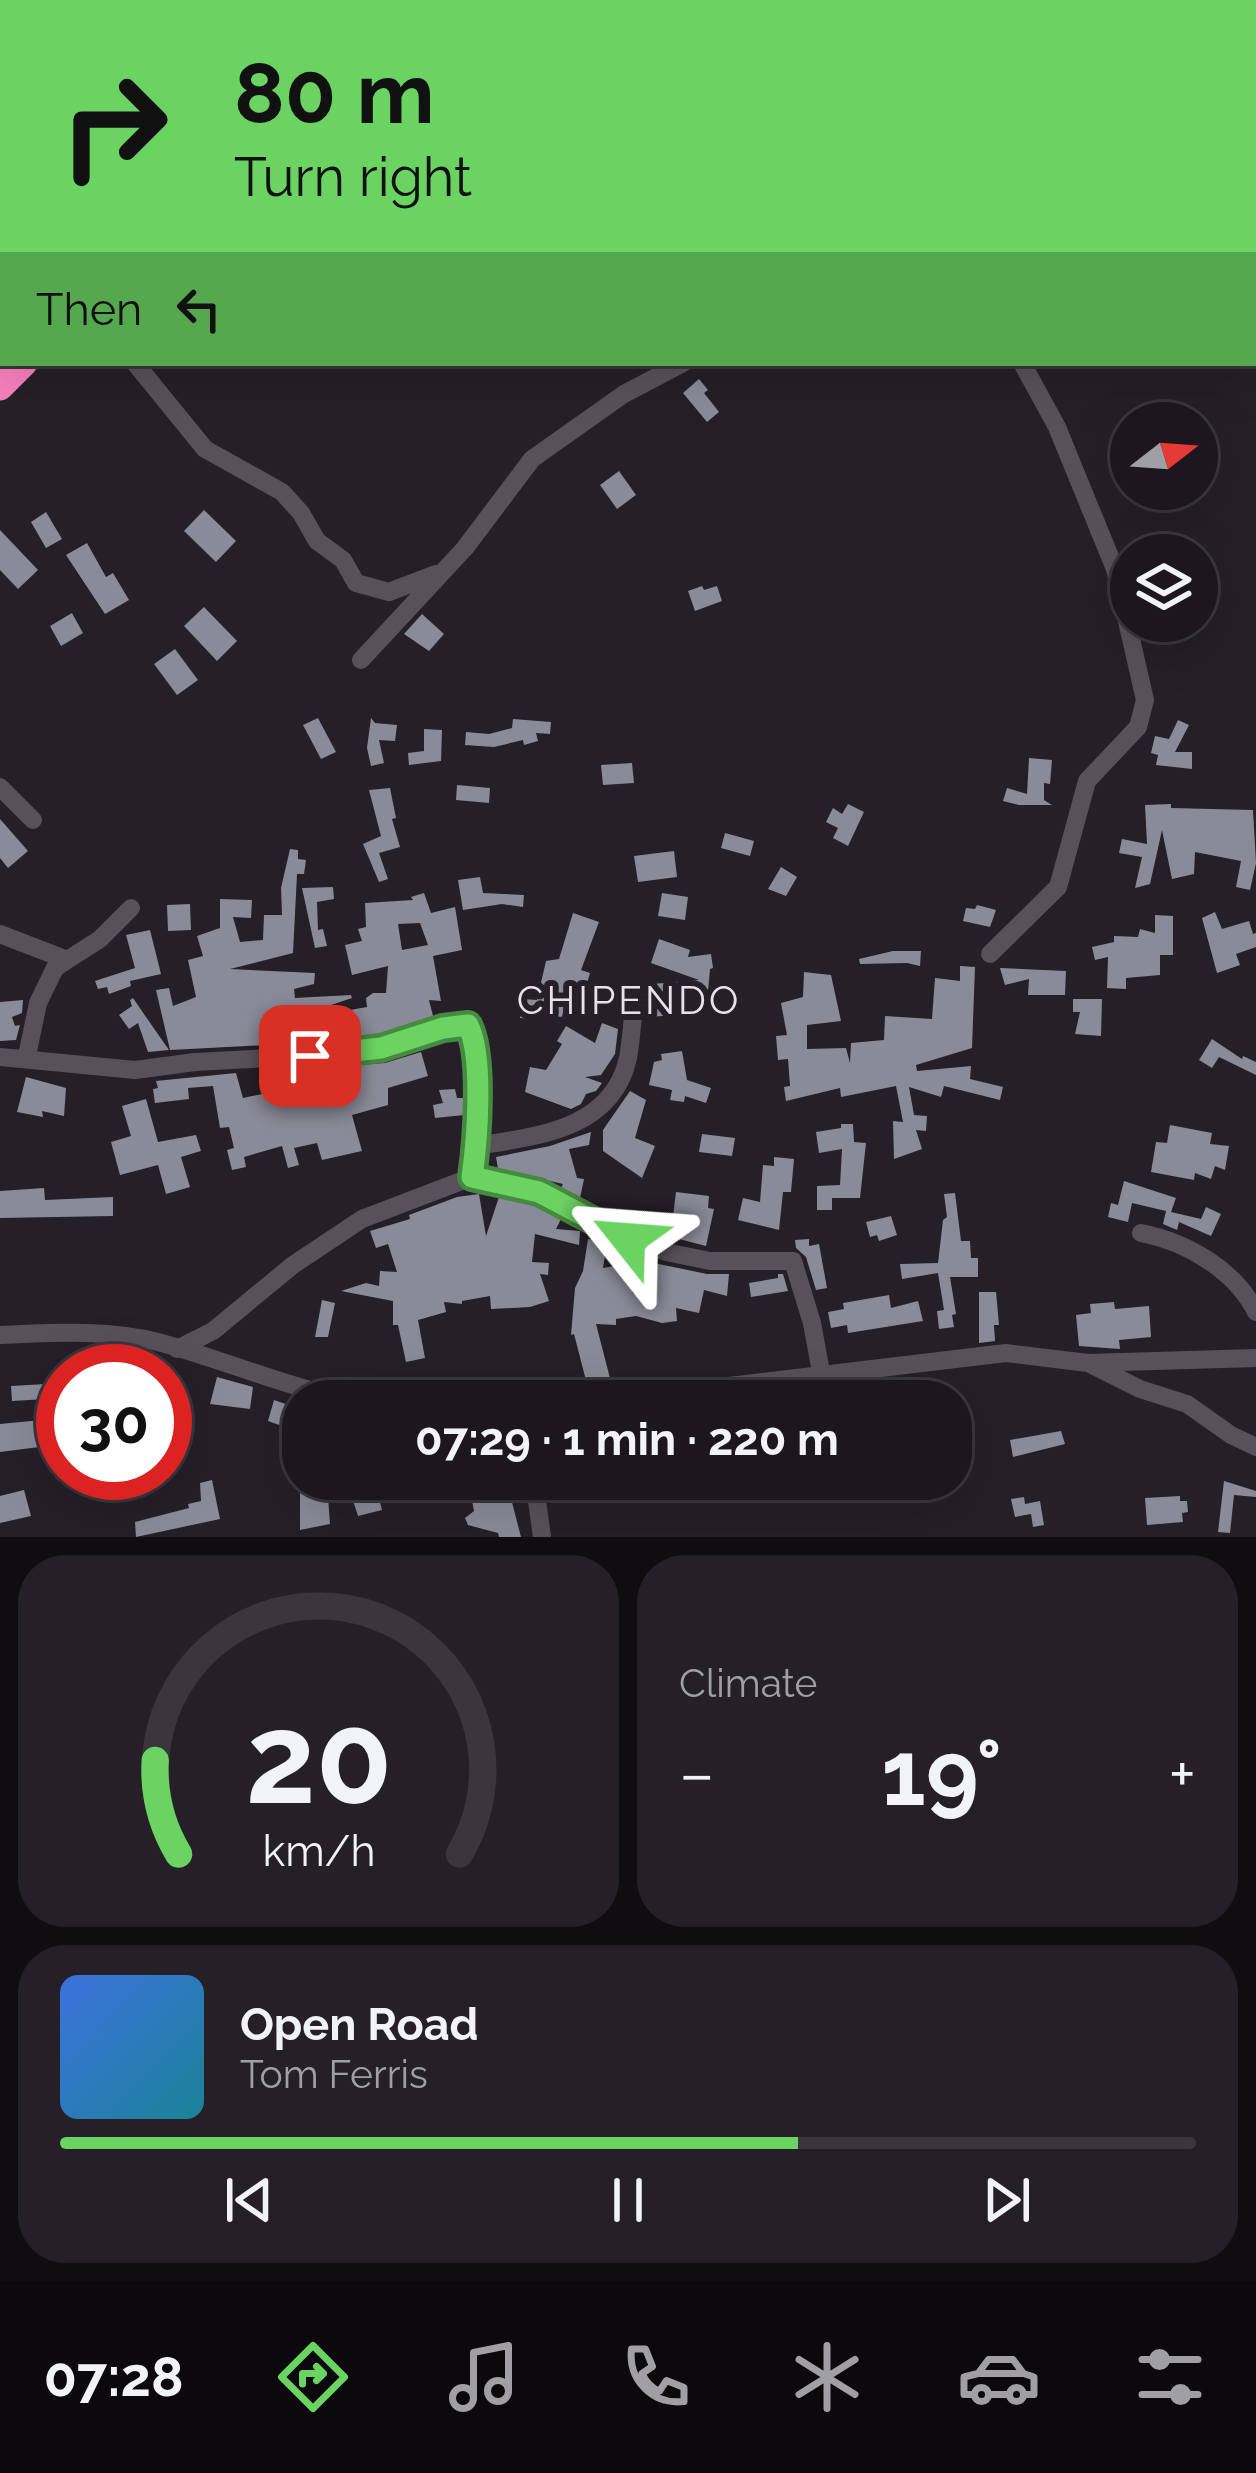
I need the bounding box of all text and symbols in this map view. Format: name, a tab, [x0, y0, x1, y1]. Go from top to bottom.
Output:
text: 80 m	[234, 44, 435, 143]
icon: right	[36, 48, 192, 204]
text: Turn right	[234, 145, 472, 209]
icon: left	[166, 276, 232, 342]
text: Then	[36, 283, 142, 336]
north arrow	[1110, 402, 1218, 510]
map controls	[1110, 402, 1218, 642]
button: layers	[1110, 534, 1218, 642]
district label: CHIPENDO	[517, 977, 741, 1023]
pin	[259, 1005, 361, 1107]
icon: arrive	[277, 1023, 343, 1089]
position arrow	[565, 1176, 691, 1302]
speed limit sign: 30	[36, 1344, 192, 1500]
text: 07:29 · 1 min · 220 m	[415, 1413, 839, 1466]
text: Climate	[679, 1660, 817, 1706]
text: 20	[245, 1686, 392, 1832]
text: 19°	[881, 1720, 1002, 1826]
text: −	[679, 1735, 715, 1812]
text: +	[1169, 1735, 1196, 1812]
text: km/h	[262, 1826, 375, 1876]
text: Open Road	[240, 1998, 479, 2051]
text: Tom Ferris	[240, 2051, 428, 2097]
icon: previous	[216, 2167, 282, 2233]
icon: pause	[595, 2167, 661, 2233]
icon: next	[974, 2167, 1040, 2233]
icon: directions	[271, 2335, 355, 2419]
icon: music	[442, 2335, 526, 2419]
icon: phone	[614, 2335, 698, 2419]
icon: climate	[785, 2335, 869, 2419]
icon: car	[957, 2335, 1041, 2419]
icon: filters	[1128, 2335, 1212, 2419]
text: 07:28	[44, 2345, 184, 2409]

